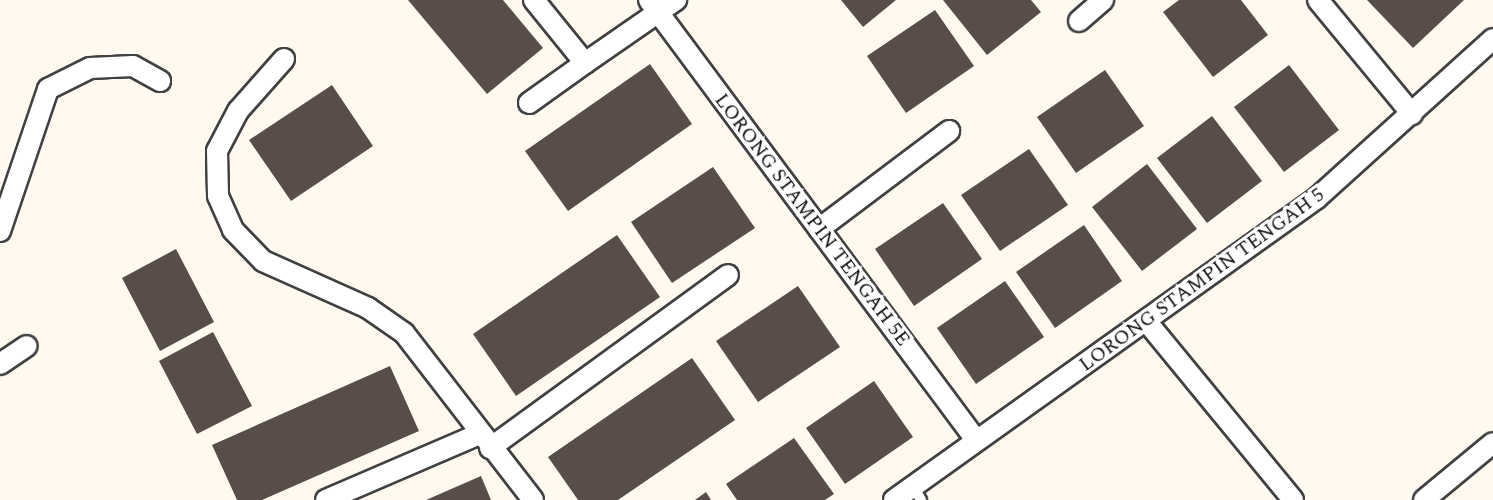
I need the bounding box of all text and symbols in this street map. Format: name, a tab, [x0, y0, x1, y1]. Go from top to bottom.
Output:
street label: LORONG STAMPIN TENGAH 5E	[709, 89, 915, 351]
street label: LORONG STAMPIN TENGAH 5	[1075, 183, 1329, 377]

